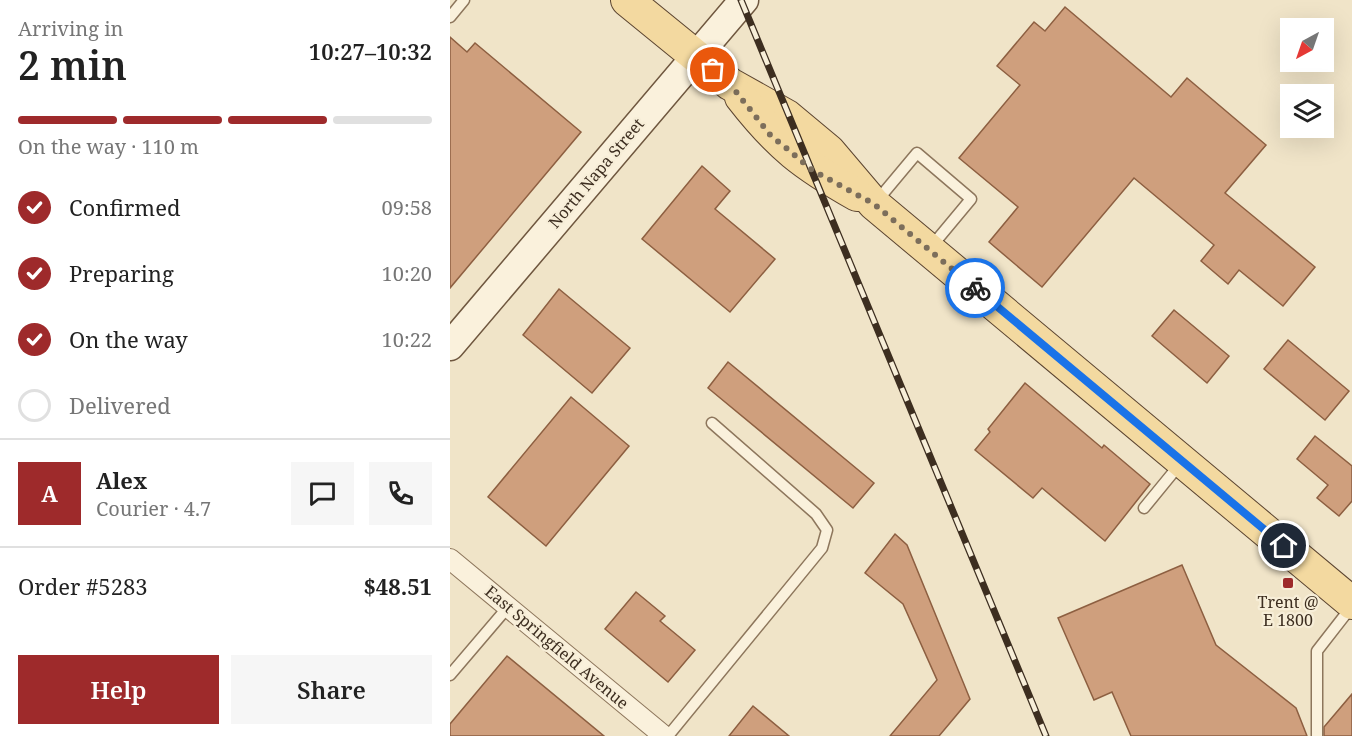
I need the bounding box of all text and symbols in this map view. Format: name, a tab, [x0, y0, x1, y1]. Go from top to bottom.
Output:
text: Arriving in	[18, 15, 123, 42]
north arrow	[1280, 18, 1334, 72]
map controls	[1280, 18, 1334, 138]
text: 10:27–10:32	[309, 36, 432, 66]
text: 2 min	[18, 38, 127, 91]
pin	[687, 44, 738, 95]
icon: bag	[696, 53, 729, 86]
button: layers	[1280, 84, 1334, 138]
street label: North Napa Street	[543, 113, 649, 233]
text: On the way · 110 m	[18, 133, 199, 160]
icon: check	[18, 191, 51, 224]
text: Confirmed	[69, 192, 180, 222]
text: 09:58	[382, 194, 432, 221]
icon: check	[18, 257, 51, 290]
text: Preparing	[69, 258, 174, 288]
courier	[945, 258, 1005, 318]
text: 10:20	[382, 260, 432, 287]
icon: bike	[959, 272, 992, 305]
icon: check	[18, 323, 51, 356]
text: On the way	[69, 324, 188, 354]
text: 10:22	[382, 326, 432, 353]
text: Delivered	[69, 390, 171, 420]
button: chat	[291, 462, 354, 525]
button: phone	[369, 462, 432, 525]
text: Alex	[96, 465, 147, 495]
text: A	[41, 478, 58, 508]
text: Courier · 4.7	[96, 495, 211, 522]
pin	[1258, 520, 1309, 571]
icon: home	[1267, 529, 1300, 562]
text: Order #5283	[18, 571, 148, 601]
text: $48.51	[363, 571, 432, 601]
marker: Trent @ E 1800	[1281, 576, 1295, 590]
street label: East Springfield Avenue	[480, 580, 634, 714]
place label: Trent @ E 1800	[1258, 591, 1318, 631]
button: Help	[18, 655, 219, 724]
button: Share	[231, 655, 432, 724]

